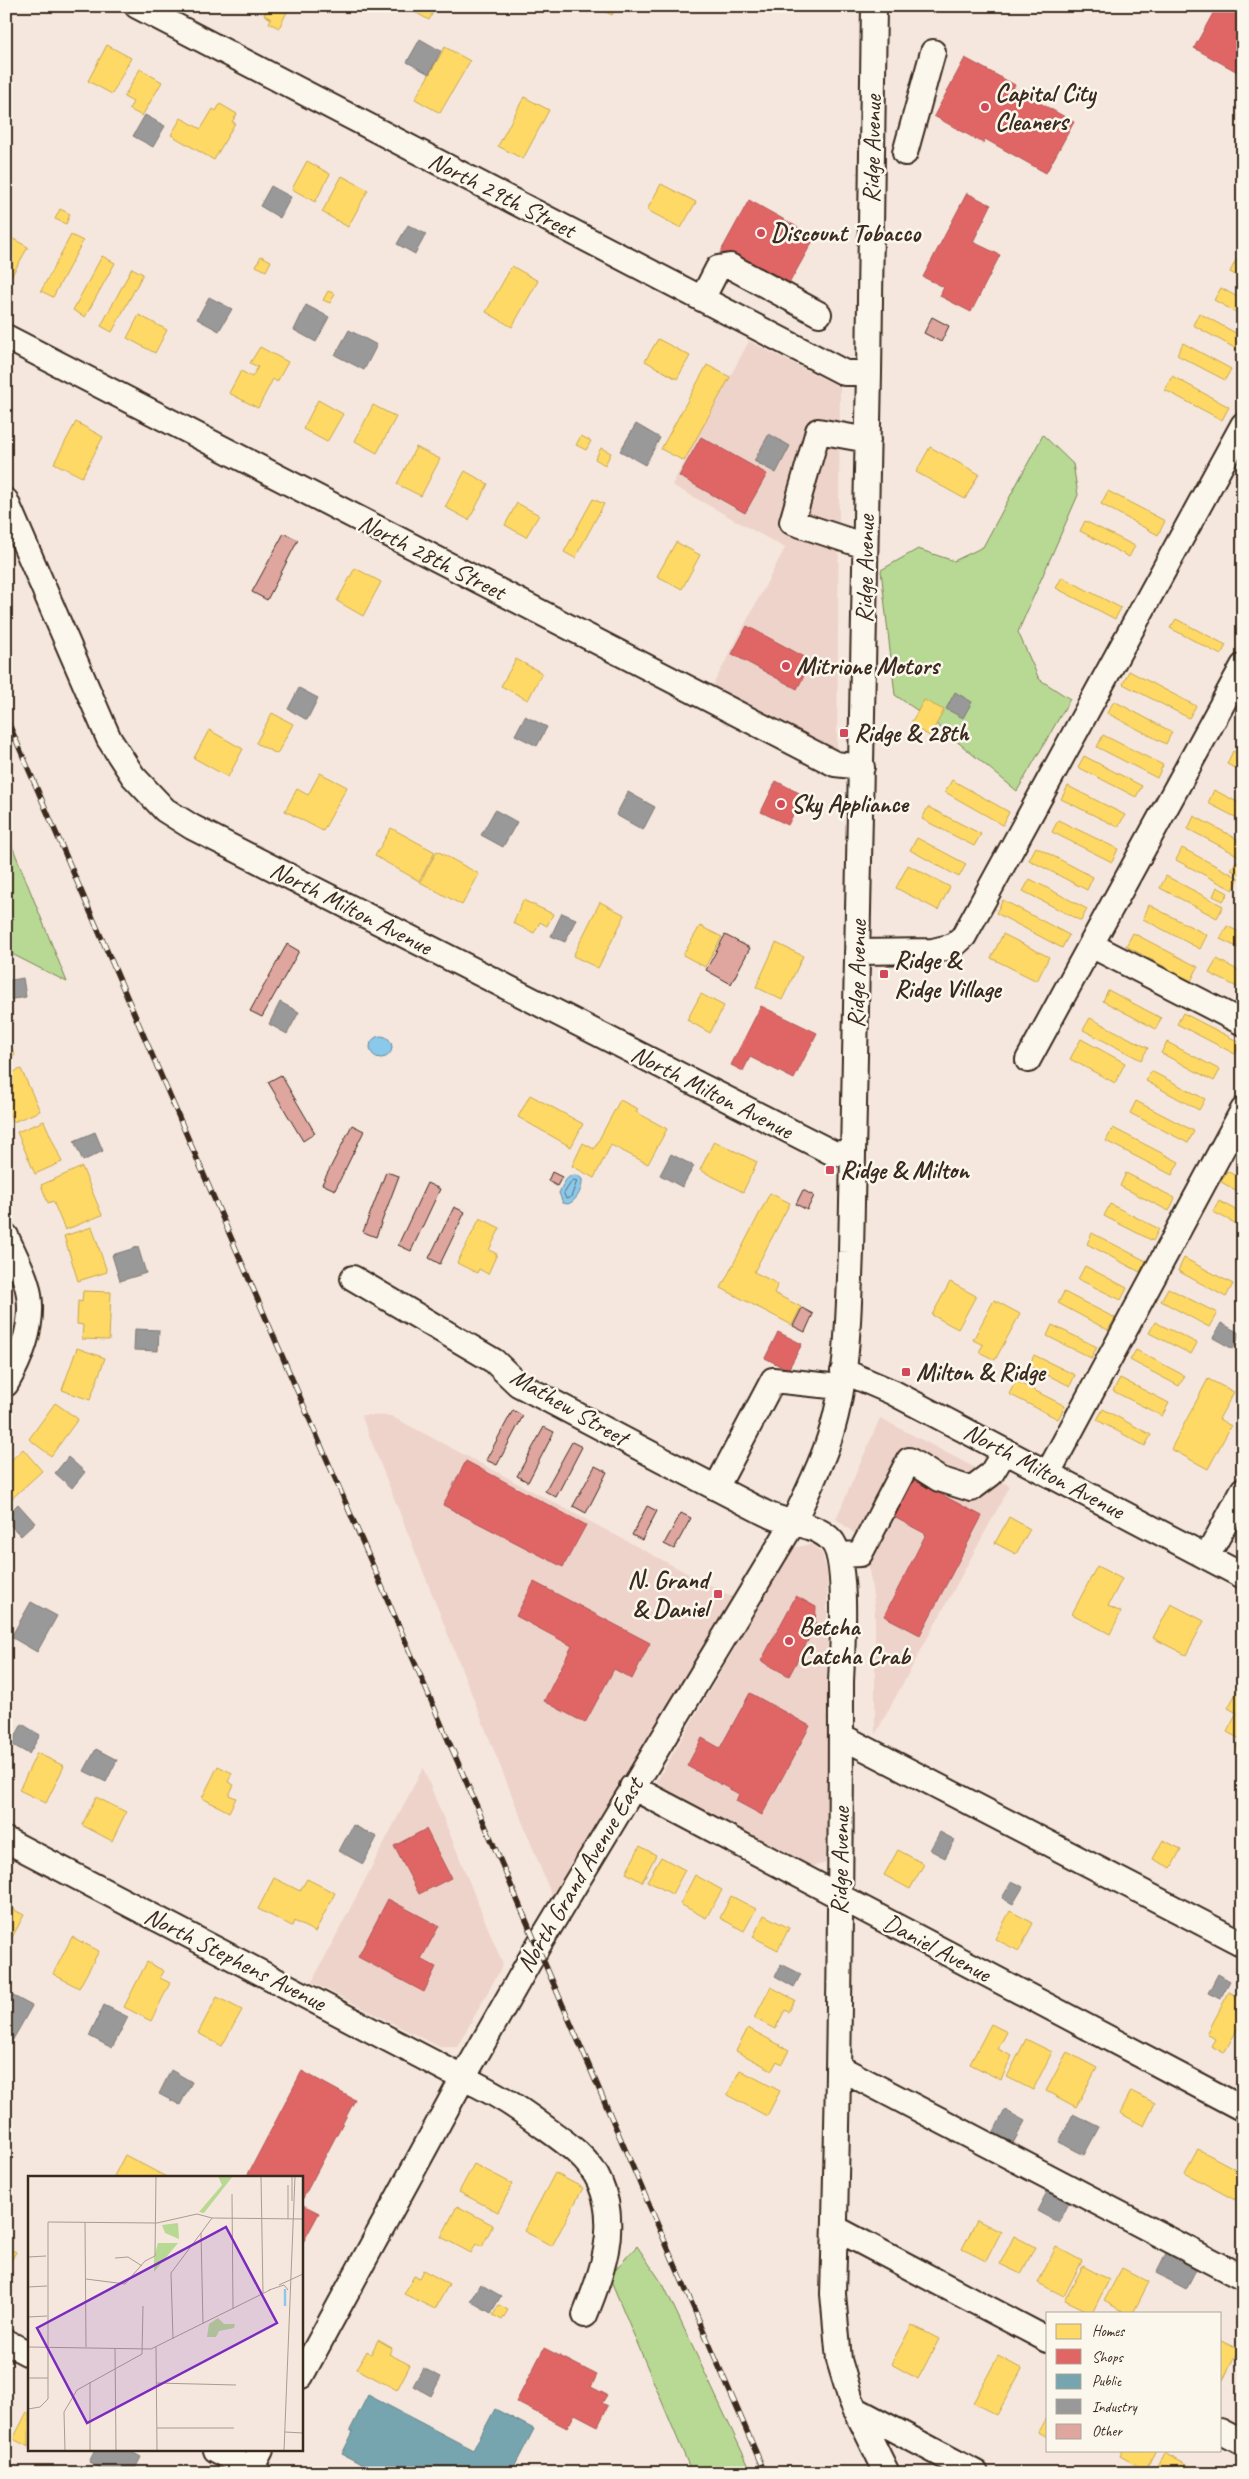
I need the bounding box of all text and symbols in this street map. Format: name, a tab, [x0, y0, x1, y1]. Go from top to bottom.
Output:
place label: Capital City Cleaners	[995, 77, 1098, 138]
street label: Ridge Avenue	[855, 93, 889, 203]
marker: Capital City Cleaners	[979, 101, 991, 113]
street label: North 29th Street	[423, 144, 583, 247]
place label: Discount Tobacco	[771, 217, 922, 249]
marker: Discount Tobacco	[755, 227, 767, 239]
street label: North 28th Street	[353, 506, 513, 609]
street label: Ridge Avenue	[848, 513, 882, 623]
place label: Mitrione Motors	[796, 650, 941, 682]
marker: Mitrione Motors	[780, 660, 792, 672]
place label: Ridge & 28th	[854, 717, 970, 749]
marker: Ridge & 28th	[838, 727, 850, 739]
place label: Sky Appliance	[791, 788, 909, 820]
marker: Sky Appliance	[775, 798, 787, 810]
street label: North Milton Avenue	[265, 854, 439, 963]
street label: Ridge Avenue	[840, 918, 874, 1028]
place label: Ridge & Ridge Village	[894, 944, 1002, 1005]
marker: Ridge & Ridge Village	[878, 968, 890, 980]
street label: North Milton Avenue	[626, 1038, 800, 1147]
place label: Ridge & Milton	[840, 1154, 970, 1186]
marker: Ridge & Milton	[824, 1164, 836, 1176]
place label: Milton & Ridge	[916, 1356, 1046, 1388]
street label: Mathew Street	[505, 1361, 637, 1455]
marker: Milton & Ridge	[900, 1366, 912, 1378]
street label: North Milton Avenue	[958, 1415, 1131, 1528]
place label: N. Grand & Daniel	[628, 1564, 713, 1625]
marker: N. Grand & Daniel	[712, 1588, 724, 1600]
place label: Betcha Catcha Crab	[799, 1611, 912, 1672]
marker: Betcha Catcha Crab	[783, 1635, 795, 1647]
street label: North Grand Avenue East	[509, 1770, 652, 1978]
street label: Ridge Avenue	[823, 1805, 857, 1915]
street label: North Stephens Avenue	[139, 1900, 333, 2019]
street label: Daniel Avenue	[878, 1906, 998, 1991]
inset map	[28, 2176, 302, 2452]
legend	[1046, 2312, 1222, 2452]
text: Homes	[1092, 2322, 1126, 2341]
text: Shops	[1092, 2348, 1125, 2367]
text: Public	[1092, 2372, 1122, 2391]
text: Industry	[1092, 2398, 1139, 2417]
text: Other	[1092, 2422, 1123, 2441]

